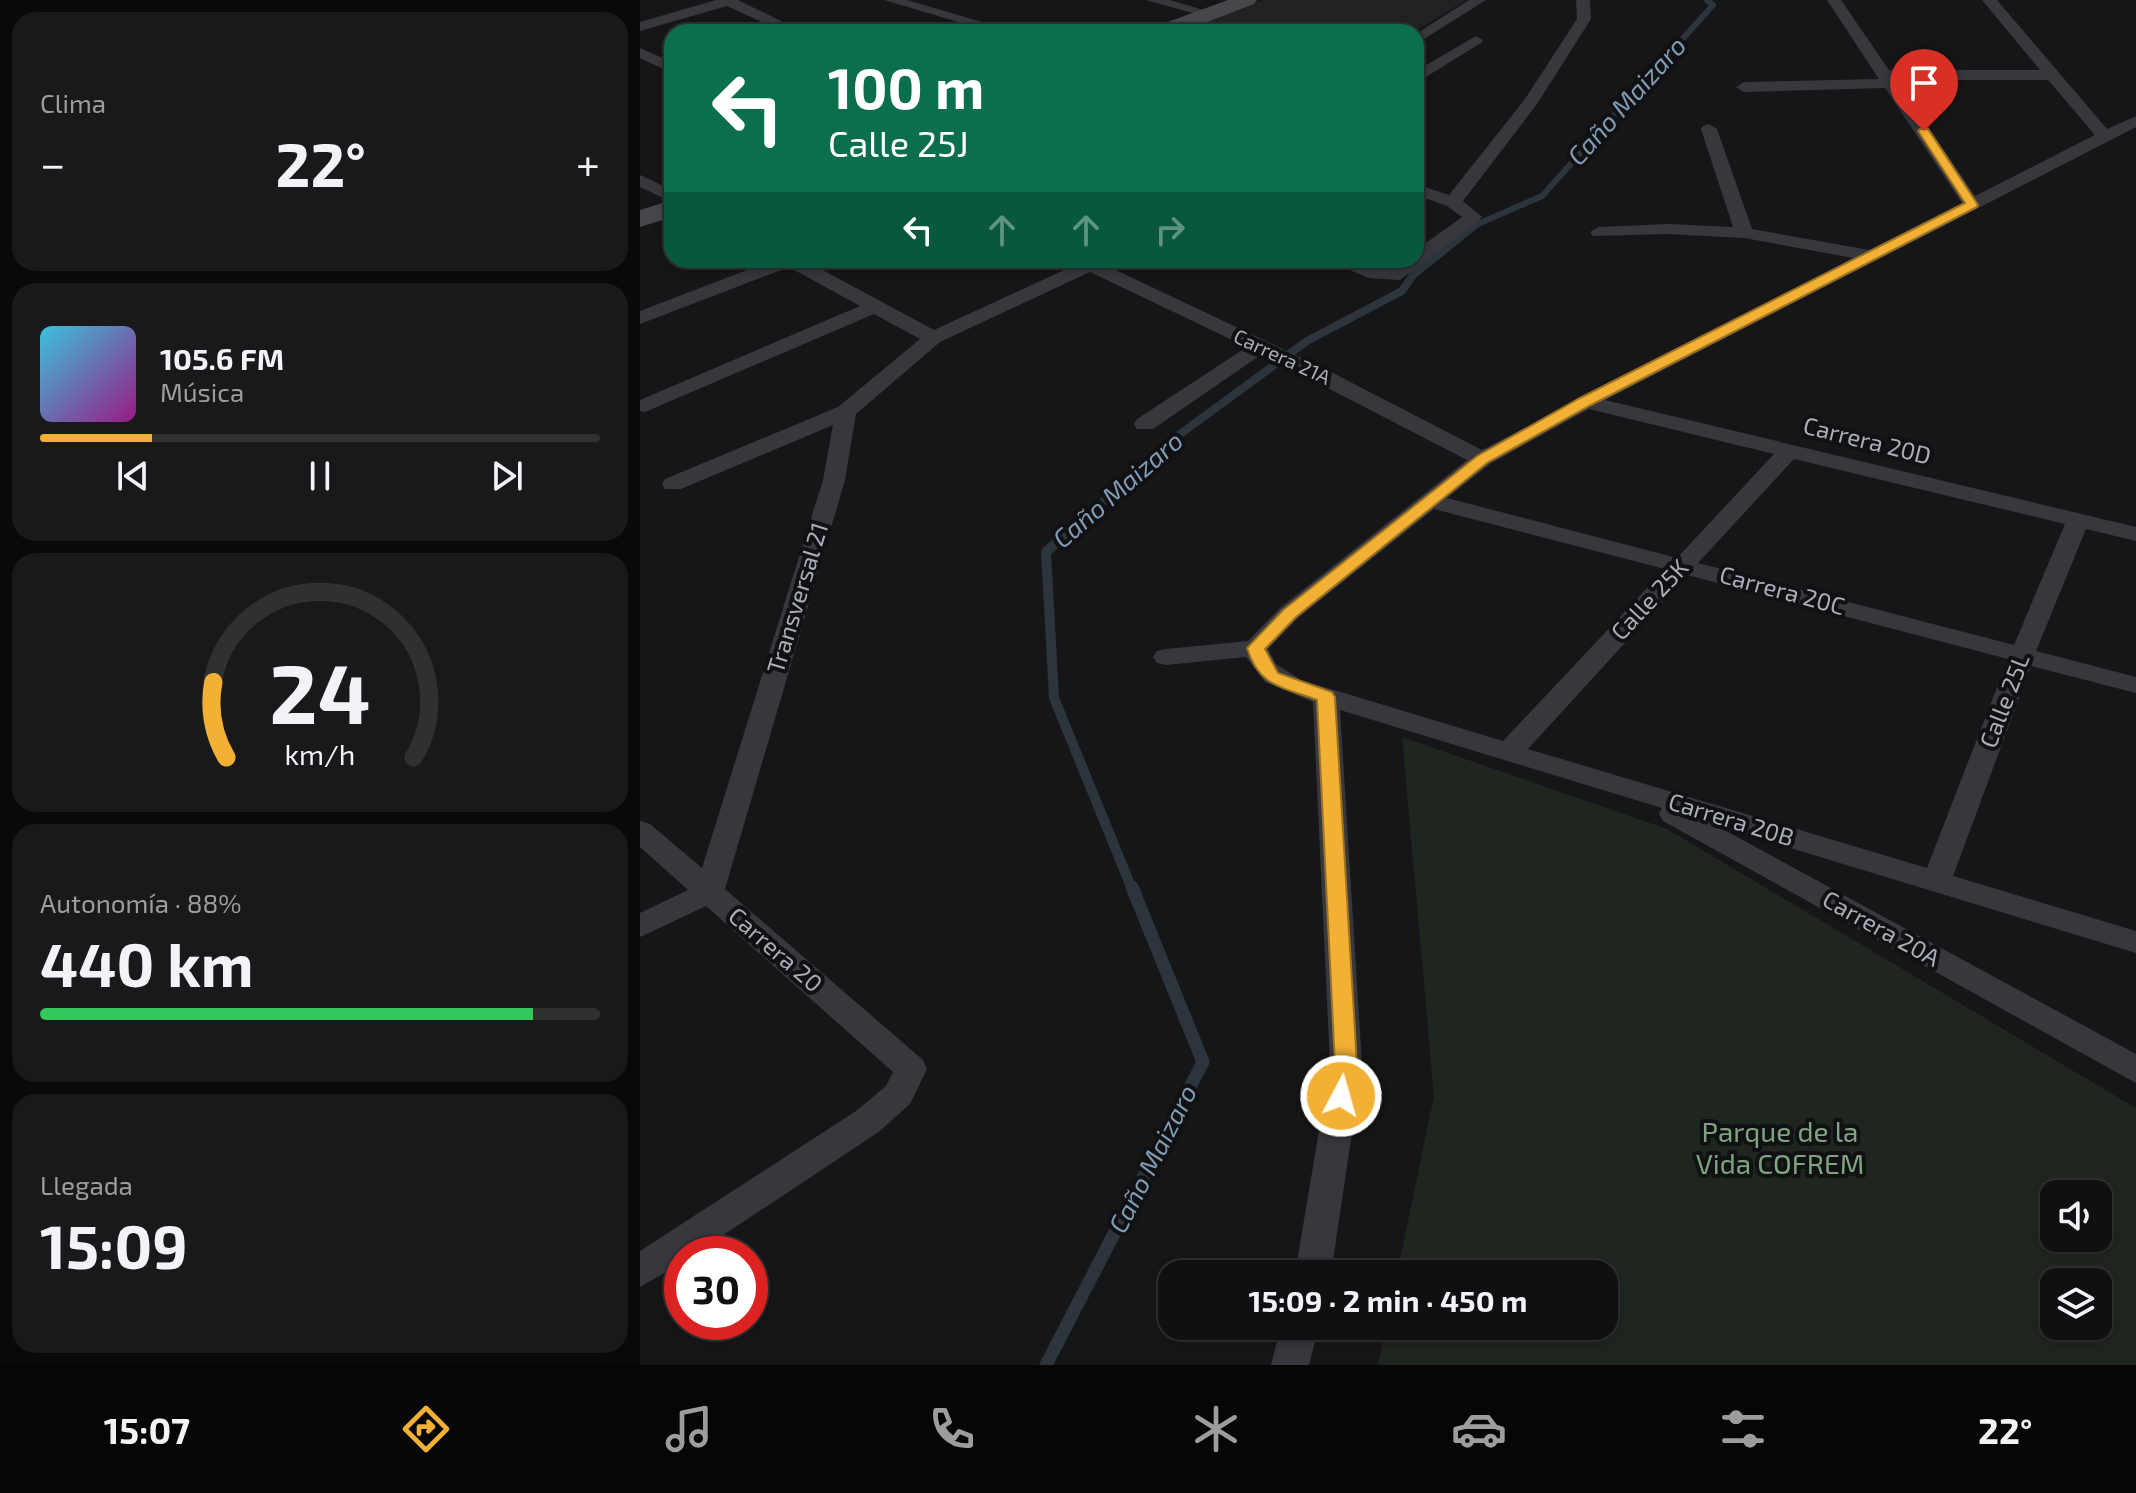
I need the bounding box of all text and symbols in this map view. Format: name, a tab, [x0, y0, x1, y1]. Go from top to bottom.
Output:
water label: Caño Maizaro	[1560, 29, 1692, 170]
pin	[1890, 49, 1958, 131]
text: 100 m	[828, 53, 984, 120]
icon: left	[696, 56, 800, 160]
icon: arrive	[1902, 61, 1946, 105]
text: Clima	[40, 87, 106, 118]
text: Calle 25J	[828, 121, 969, 164]
text: 22°	[276, 127, 366, 199]
text: −	[40, 136, 66, 189]
text: +	[576, 136, 600, 189]
icon: left	[896, 208, 940, 252]
icon: ahead	[980, 208, 1024, 252]
icon: ahead	[1064, 208, 1108, 252]
icon: right	[1148, 208, 1192, 252]
street label: Carrera 21A	[1230, 323, 1335, 389]
text: 105.6 FM	[160, 340, 284, 376]
text: Música	[160, 376, 244, 407]
street label: Carrera 20D	[1800, 410, 1934, 469]
water label: Caño Maizaro	[1046, 424, 1188, 554]
icon: previous	[111, 454, 155, 498]
icon: pause	[298, 454, 342, 498]
icon: next	[485, 454, 529, 498]
street label: Transversal 21	[760, 519, 833, 676]
street label: Calle 25K	[1604, 553, 1694, 645]
street label: Carrera 20C	[1717, 559, 1848, 620]
text: 24	[269, 641, 371, 741]
street label: Calle 25L	[1972, 649, 2035, 751]
text: km/h	[285, 737, 355, 772]
street label: Carrera 20B	[1665, 786, 1798, 851]
street label: Carrera 20A	[1818, 884, 1946, 972]
text: Autonomía · 88%	[40, 887, 242, 918]
street label: Carrera 20	[723, 900, 829, 997]
text: 440 km	[40, 927, 254, 999]
position arrow	[1299, 1054, 1383, 1138]
water label: Caño Maizaro	[1101, 1079, 1202, 1237]
park label: Parque de la Vida COFREM	[1696, 1114, 1864, 1180]
text: Llegada	[40, 1169, 133, 1200]
map controls	[2040, 1180, 2112, 1340]
button: sound	[2040, 1180, 2112, 1252]
text: 15:09	[40, 1209, 188, 1281]
speed limit sign: 30	[664, 1236, 768, 1340]
button: layers	[2040, 1268, 2112, 1340]
text: 15:09 · 2 min · 450 m	[1249, 1282, 1528, 1318]
icon: directions	[398, 1401, 454, 1457]
icon: music	[661, 1401, 717, 1457]
icon: phone	[924, 1401, 980, 1457]
icon: climate	[1188, 1401, 1244, 1457]
icon: car	[1451, 1401, 1507, 1457]
icon: filters	[1715, 1401, 1771, 1457]
text: 15:07	[104, 1408, 190, 1451]
text: 22°	[1978, 1408, 2032, 1451]

